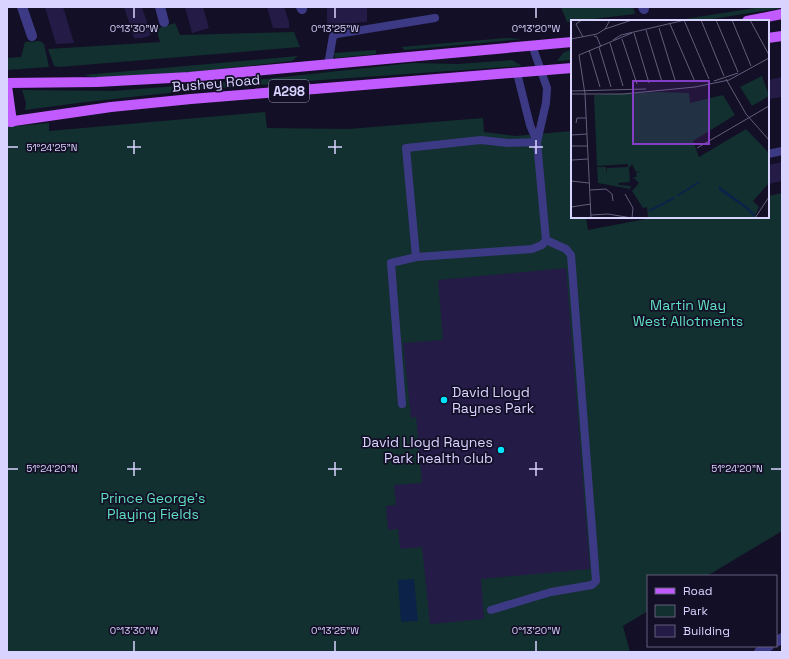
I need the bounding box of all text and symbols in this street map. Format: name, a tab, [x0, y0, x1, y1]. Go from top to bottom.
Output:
inset map	[571, 20, 769, 218]
text: 0°13'30"W	[110, 22, 158, 35]
text: 0°13'25"W	[311, 22, 359, 35]
text: 0°13'20"W	[512, 22, 560, 35]
street label: Bushey Road	[171, 70, 261, 96]
road number: A298	[269, 80, 309, 102]
text: 51°24'25"N	[27, 141, 77, 154]
park label: Martin Way West Allotments	[633, 296, 743, 330]
place label: David Lloyd Raynes Park	[452, 383, 535, 417]
marker: David Lloyd Raynes Park	[439, 395, 449, 405]
place label: David Lloyd Raynes Park health club	[362, 433, 493, 467]
marker: David Lloyd Raynes Park health club	[496, 445, 506, 455]
text: 51°24'20"N	[26, 462, 78, 475]
text: 51°24'20"N	[711, 462, 763, 475]
park label: Prince George's Playing Fields	[101, 489, 205, 523]
legend	[647, 575, 777, 647]
text: Road	[683, 583, 712, 599]
text: Park	[683, 603, 708, 619]
text: Building	[683, 623, 730, 639]
text: 0°13'30"W	[110, 624, 158, 637]
text: 0°13'25"W	[311, 624, 359, 637]
text: 0°13'20"W	[512, 624, 560, 637]

